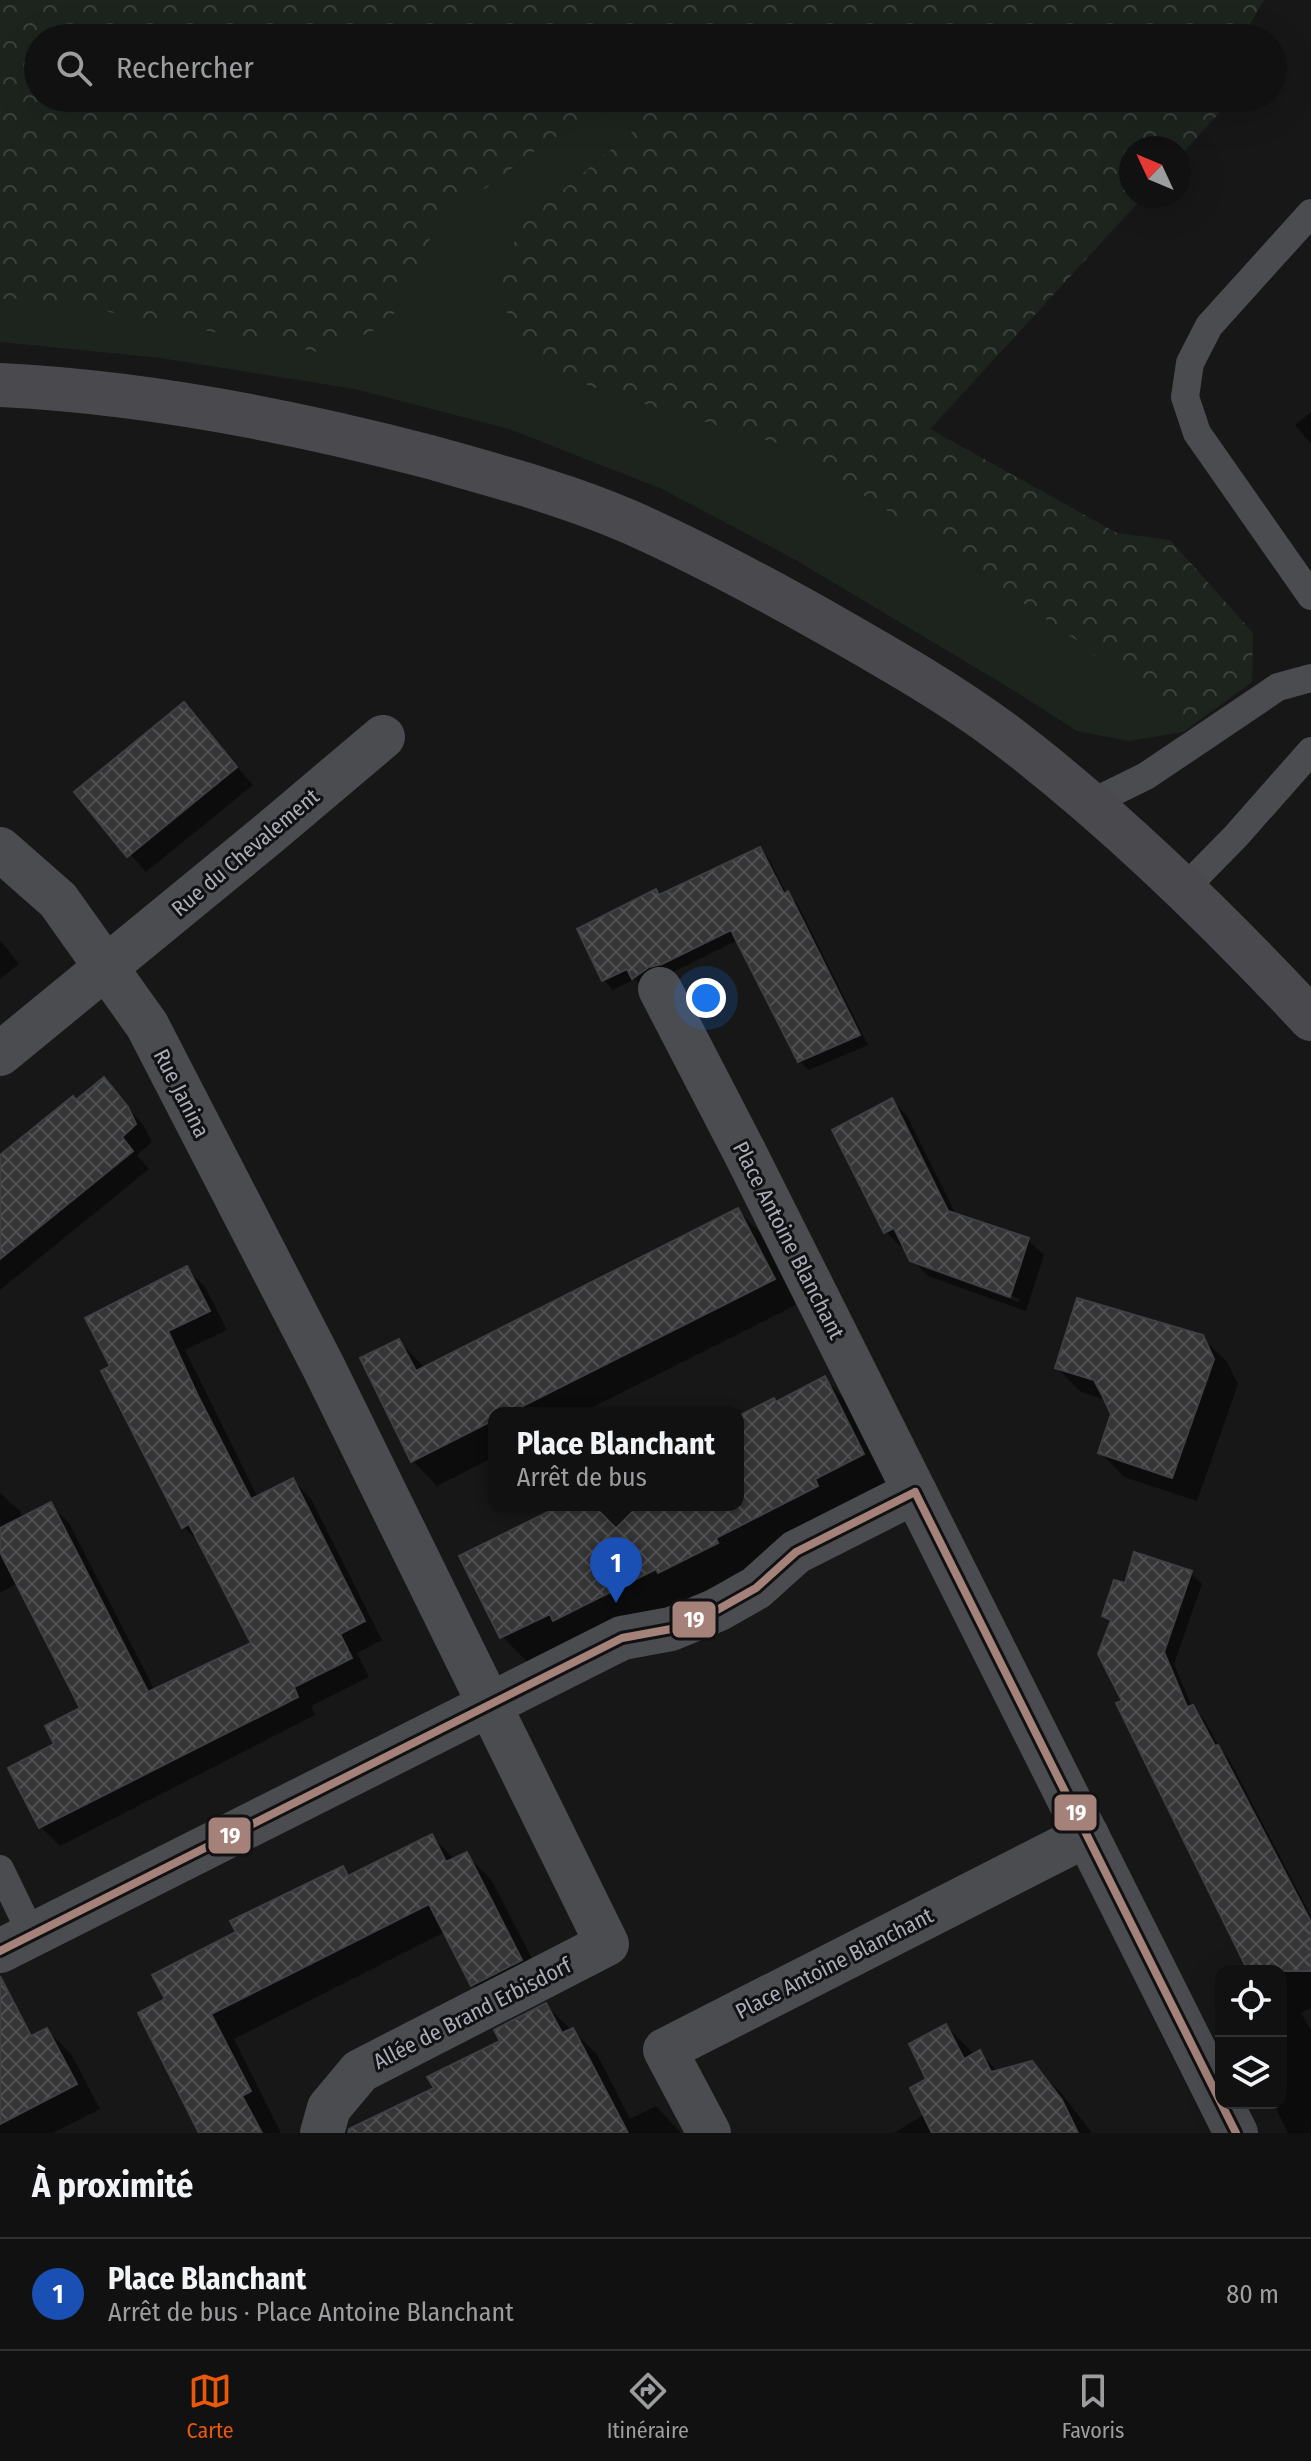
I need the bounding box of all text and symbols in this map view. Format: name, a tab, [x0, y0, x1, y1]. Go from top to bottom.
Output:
search box	[24, 24, 1287, 112]
icon: search	[52, 46, 96, 90]
text: Rechercher	[116, 50, 254, 86]
north arrow	[1119, 136, 1191, 208]
street label: Rue du Chevalement	[166, 782, 325, 922]
your location	[686, 978, 726, 1018]
street label: Rue Janina	[148, 1044, 215, 1142]
street label: Place Antoine Blanchant	[727, 1137, 850, 1344]
popup	[488, 1407, 744, 1511]
text: Place Blanchant	[517, 1426, 715, 1462]
text: Arrêt de bus	[517, 1462, 647, 1493]
pin: 1	[590, 1537, 642, 1603]
line badge: 19	[671, 1600, 717, 1639]
text: 19	[684, 1606, 704, 1633]
line badge: 19	[1053, 1793, 1098, 1832]
text: 19	[1066, 1799, 1086, 1826]
line badge: 19	[207, 1816, 252, 1855]
text: 19	[220, 1822, 240, 1849]
street label: Place Antoine Blanchant	[731, 1902, 938, 2025]
street label: Allée de Brand Erbisdorf	[369, 1951, 577, 2075]
map controls	[1215, 1965, 1287, 2109]
button: locate	[1215, 1965, 1287, 2037]
button: layers	[1215, 2037, 1287, 2109]
text: À proximité	[32, 2165, 193, 2206]
text: Place Blanchant	[108, 2261, 306, 2297]
text: 1	[53, 2279, 64, 2310]
text: 80 m	[1226, 2279, 1279, 2310]
text: Arrêt de bus · Place Antoine Blanchant	[108, 2297, 514, 2328]
tab: Carte	[186, 2369, 234, 2444]
tab: Itinéraire	[607, 2369, 689, 2444]
tab: Favoris	[1062, 2369, 1124, 2444]

